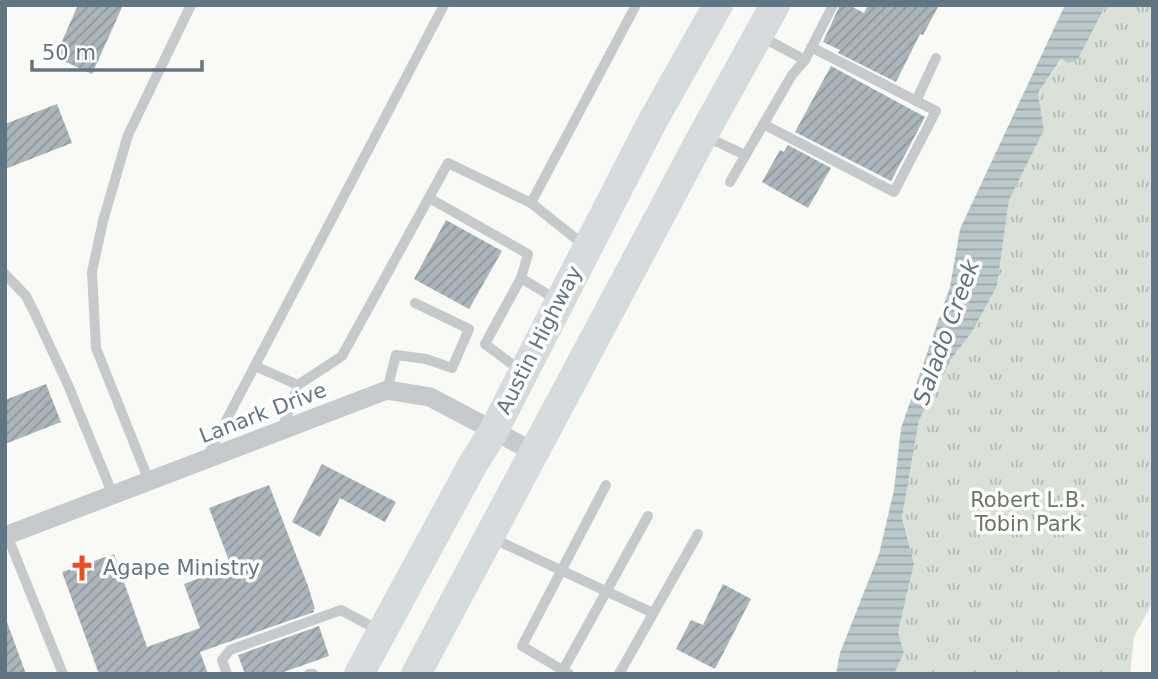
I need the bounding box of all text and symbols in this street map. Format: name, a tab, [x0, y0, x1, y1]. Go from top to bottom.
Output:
scale bar	[32, 28, 201, 72]
text: 50 m	[42, 41, 96, 65]
water label: Salado Creek	[908, 254, 985, 408]
street label: Austin Highway	[491, 262, 587, 418]
street label: Lanark Drive	[196, 378, 330, 448]
park label: Robert L.B. Tobin Park	[970, 488, 1086, 536]
church icon: Agape Ministry	[67, 553, 97, 583]
place label: Agape Ministry	[103, 556, 260, 580]

